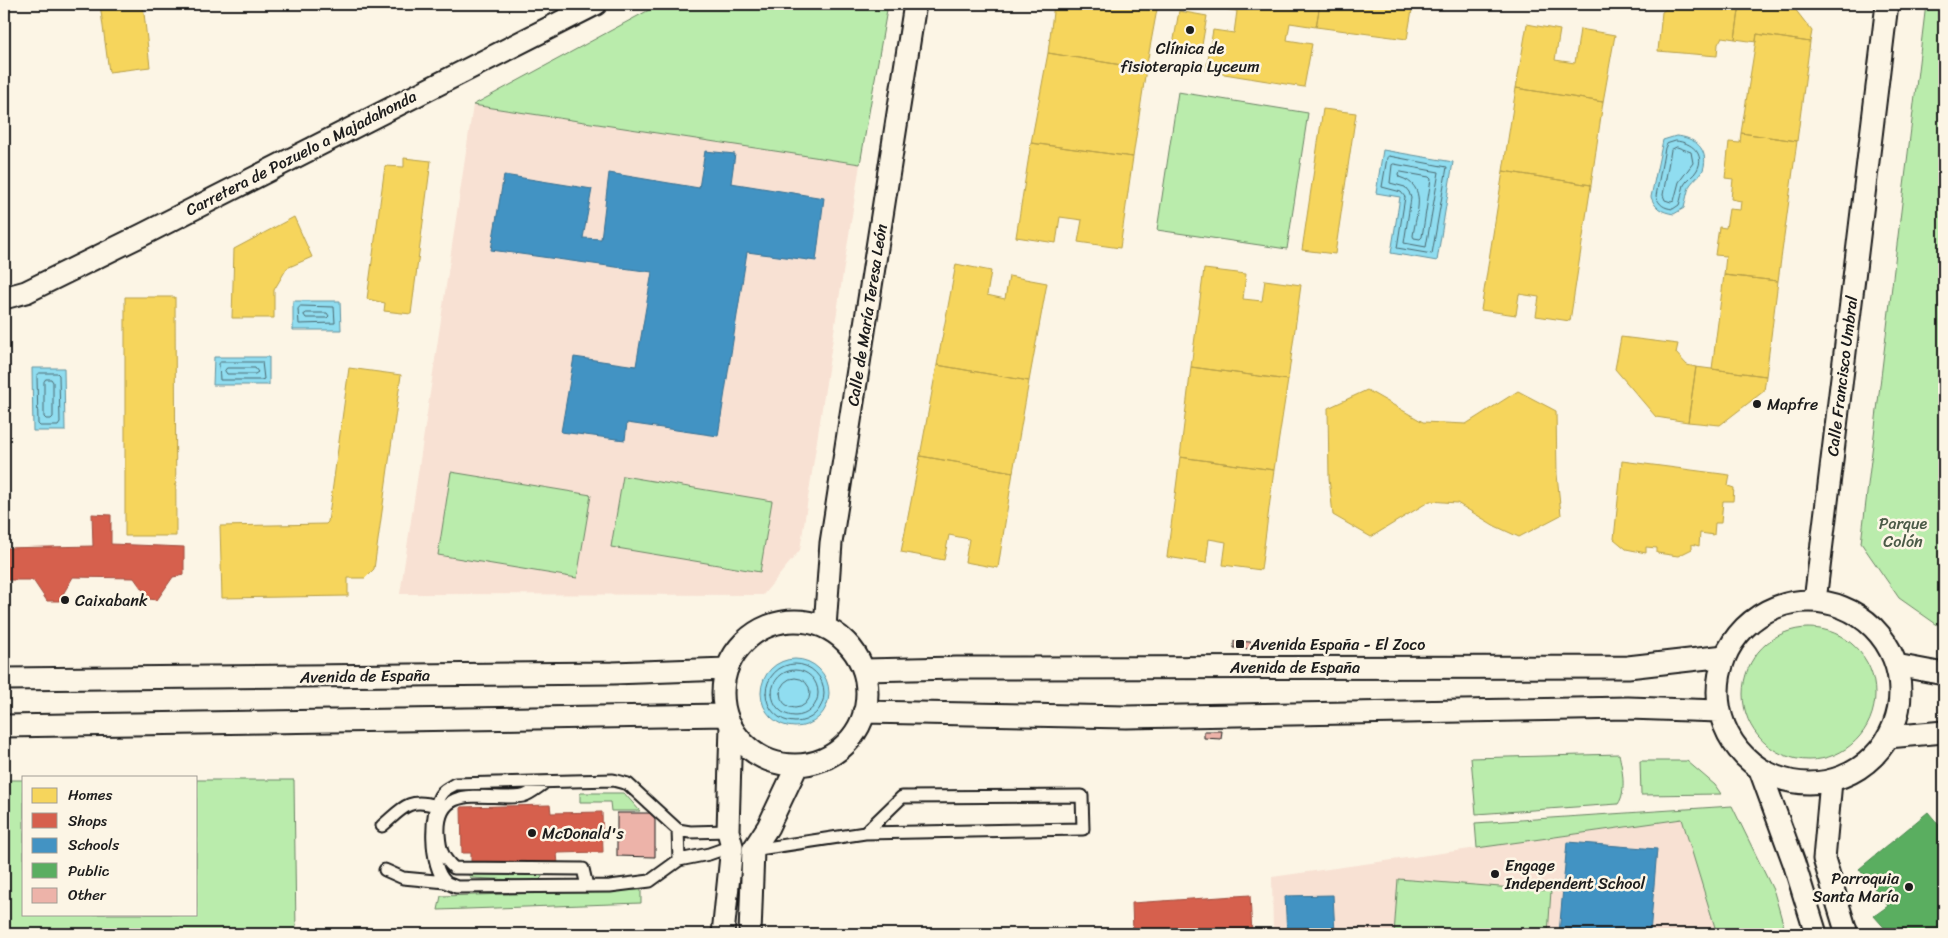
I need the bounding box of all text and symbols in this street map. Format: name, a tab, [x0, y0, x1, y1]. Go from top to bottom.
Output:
marker: Clínica de fisioterapia Lyceum	[1184, 24, 1196, 36]
place label: Clínica de fisioterapia Lyceum	[1121, 34, 1259, 81]
street label: Carretera de Pozuelo a Majadahonda	[180, 82, 422, 224]
street label: Calle de María Teresa León	[838, 221, 896, 408]
street label: Calle Francisco Umbral	[1818, 294, 1866, 458]
place label: Mapfre	[1767, 390, 1818, 419]
marker: Mapfre	[1751, 398, 1763, 410]
park label: Parque Colón	[1879, 509, 1927, 556]
place label: Caixabank	[75, 586, 148, 615]
marker: Caixabank	[59, 594, 71, 606]
place label: Avenida España - El Zoco	[1249, 630, 1426, 659]
marker: Avenida España - El Zoco	[1234, 638, 1246, 650]
street label: Avenida de España	[1229, 653, 1360, 682]
street label: Avenida de España	[299, 660, 430, 692]
legend	[22, 776, 198, 916]
text: Homes	[68, 782, 112, 808]
text: Shops	[68, 808, 108, 834]
place label: McDonald's	[542, 819, 624, 848]
marker: McDonald's	[526, 827, 538, 839]
text: Schools	[68, 832, 119, 858]
place label: Engage Independent School	[1504, 851, 1646, 898]
text: Public	[68, 858, 110, 884]
place label: Parroquia Santa María	[1812, 864, 1900, 911]
marker: Engage Independent School	[1489, 868, 1501, 880]
marker: Parroquia Santa María	[1903, 881, 1915, 893]
text: Other	[68, 882, 107, 908]

